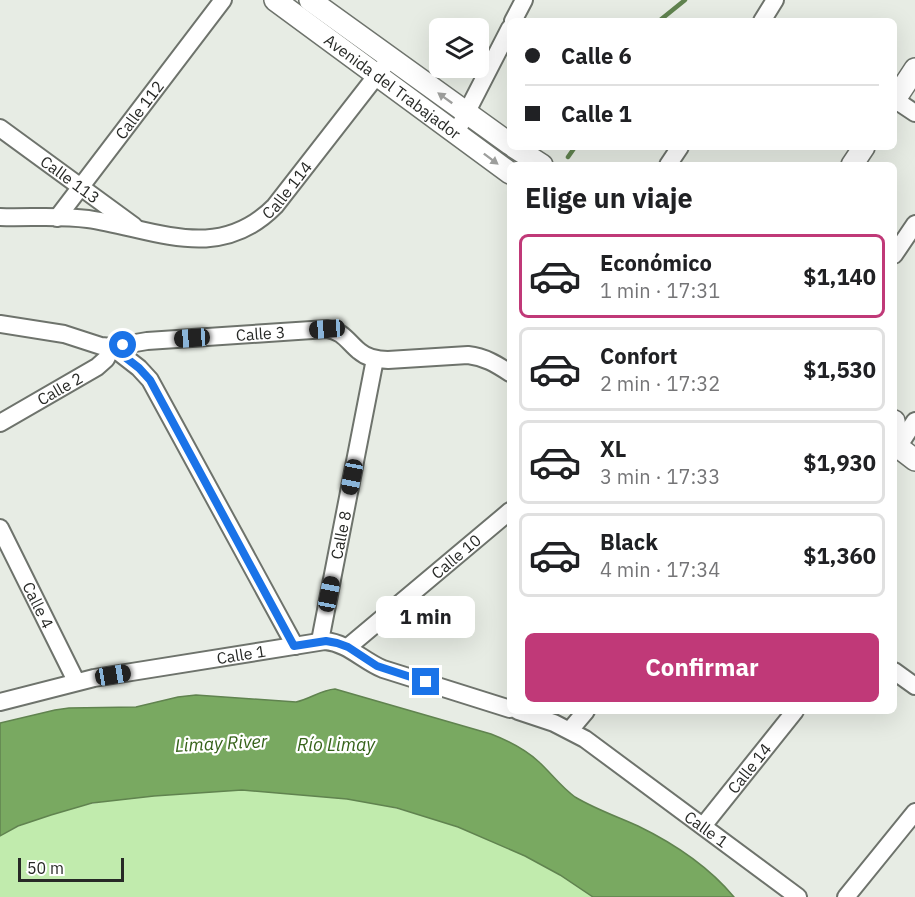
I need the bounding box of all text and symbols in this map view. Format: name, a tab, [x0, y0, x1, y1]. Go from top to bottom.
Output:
map controls	[429, 18, 489, 78]
button: layers	[429, 18, 489, 78]
street label: Avenida del Trabajador	[320, 30, 465, 144]
text: Calle 6	[561, 41, 632, 70]
street label: Calle 112	[111, 76, 168, 143]
one-way arrow	[438, 92, 454, 104]
text: Calle 1	[561, 99, 632, 128]
street label: Calle 113	[37, 151, 104, 208]
one-way arrow	[483, 153, 499, 165]
street label: Calle 114	[258, 157, 316, 223]
text: Elige un viaje	[525, 180, 693, 215]
text: Económico	[600, 248, 712, 277]
icon: car	[528, 249, 582, 303]
text: $1,140	[803, 262, 876, 291]
text: 1 min · 17:31	[600, 277, 720, 304]
car	[308, 319, 346, 339]
street label: Calle 3	[235, 322, 286, 345]
car	[173, 328, 211, 348]
route start	[109, 331, 136, 358]
text: Confort	[600, 341, 678, 370]
icon: car	[528, 342, 582, 396]
text: $1,530	[803, 355, 876, 384]
street label: Calle 2	[33, 368, 86, 409]
text: 2 min · 17:32	[600, 370, 720, 397]
text: XL	[600, 434, 626, 463]
icon: car	[528, 435, 582, 489]
text: $1,930	[803, 448, 876, 477]
car	[340, 458, 364, 496]
text: 3 min · 17:33	[600, 463, 720, 490]
street label: Calle 8	[326, 509, 355, 561]
text: Black	[600, 527, 658, 556]
icon: car	[528, 528, 582, 582]
street label: Calle 10	[427, 530, 485, 583]
text: $1,360	[803, 541, 876, 570]
text: 4 min · 17:34	[600, 556, 720, 583]
car	[317, 575, 341, 613]
street label: Calle 4	[18, 578, 58, 632]
callout: 1 min	[376, 595, 476, 637]
text: 1 min	[399, 603, 452, 630]
button: Confirmar	[525, 633, 879, 702]
street label: Calle 1	[215, 641, 267, 668]
car	[94, 663, 132, 687]
route end	[412, 668, 439, 695]
water label: Limay River	[174, 729, 268, 757]
water label: Río Limay	[297, 733, 376, 756]
street label: Calle 14	[723, 739, 775, 797]
street label: Calle 1	[681, 806, 732, 852]
scale bar	[18, 855, 124, 882]
text: 50 m	[27, 858, 64, 878]

